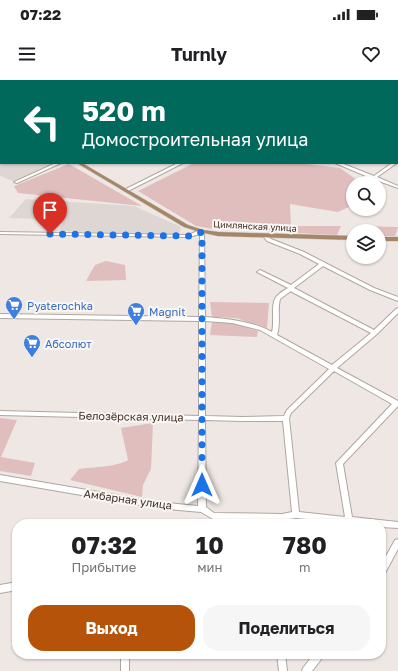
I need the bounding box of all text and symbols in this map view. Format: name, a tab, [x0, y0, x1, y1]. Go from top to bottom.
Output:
text: 07:22	[20, 5, 61, 23]
icon: menu	[16, 43, 38, 65]
text: Turnly	[171, 43, 227, 65]
icon: heart	[360, 43, 382, 65]
text: 520 m	[82, 94, 166, 127]
icon: left	[16, 96, 68, 148]
text: Домостроительная улица	[82, 128, 309, 150]
map controls	[346, 176, 386, 264]
button: search	[346, 176, 386, 216]
pin	[33, 193, 67, 234]
icon: arrive	[39, 199, 61, 221]
street label: Цимлянская улица	[213, 218, 297, 234]
button: layers	[346, 224, 386, 264]
supermarket icon: Pyaterochka	[4, 295, 24, 320]
place label: Pyaterochka	[27, 299, 93, 312]
supermarket icon: Magnit	[126, 301, 146, 326]
place label: Magnit	[149, 305, 186, 318]
supermarket icon: Абсолют	[22, 333, 42, 358]
place label: Абсолют	[45, 337, 92, 350]
street label: Белозёрская улица	[78, 409, 184, 423]
position arrow	[181, 464, 223, 506]
street label: Амбарная улица	[83, 486, 173, 512]
text: 07:32	[71, 530, 137, 559]
text: 10	[196, 530, 224, 559]
text: 780	[283, 530, 327, 559]
text: Прибытие	[72, 559, 136, 575]
text: мин	[197, 559, 222, 575]
text: m	[299, 559, 311, 575]
button: Выход	[28, 605, 195, 651]
button: Поделиться	[203, 605, 370, 651]

